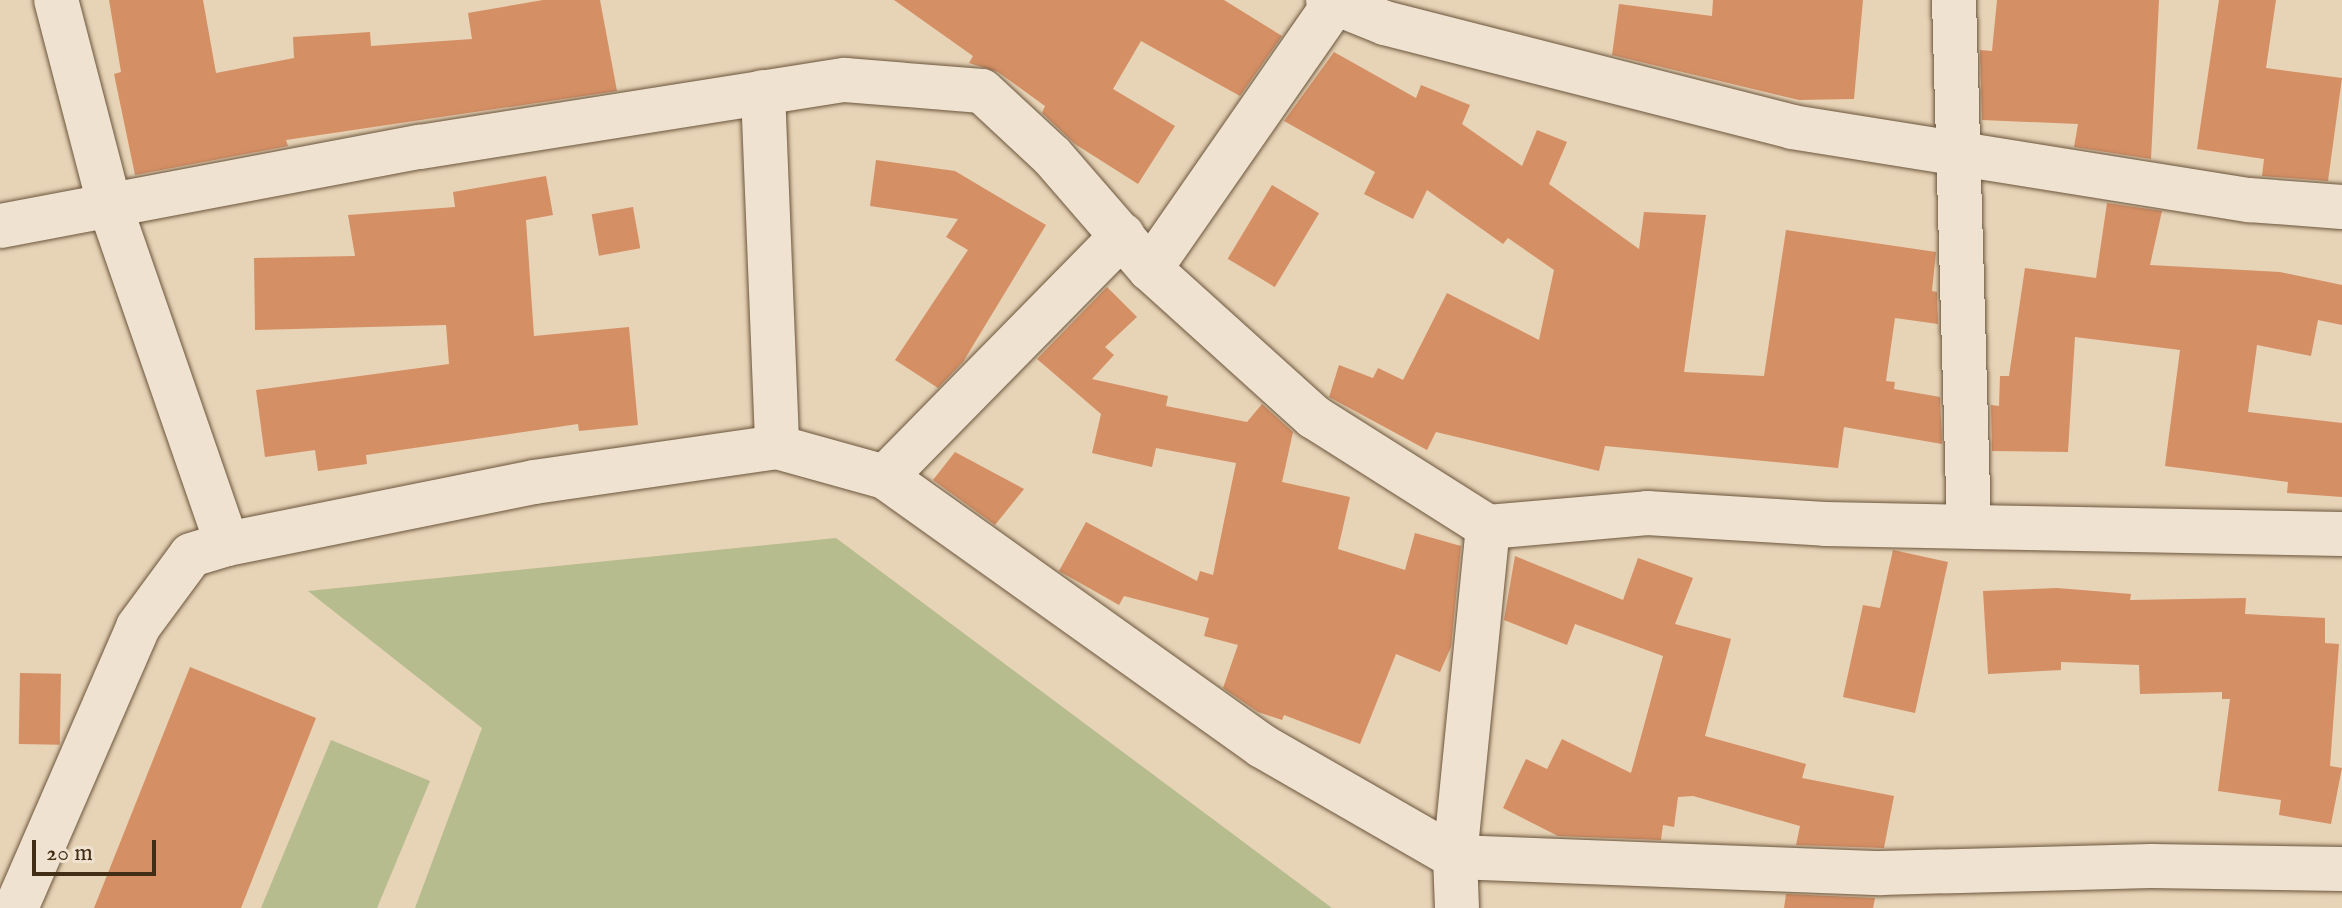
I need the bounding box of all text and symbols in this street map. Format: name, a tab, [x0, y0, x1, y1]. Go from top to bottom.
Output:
scale bar	[36, 824, 160, 874]
text: 20 m	[46, 838, 93, 869]

